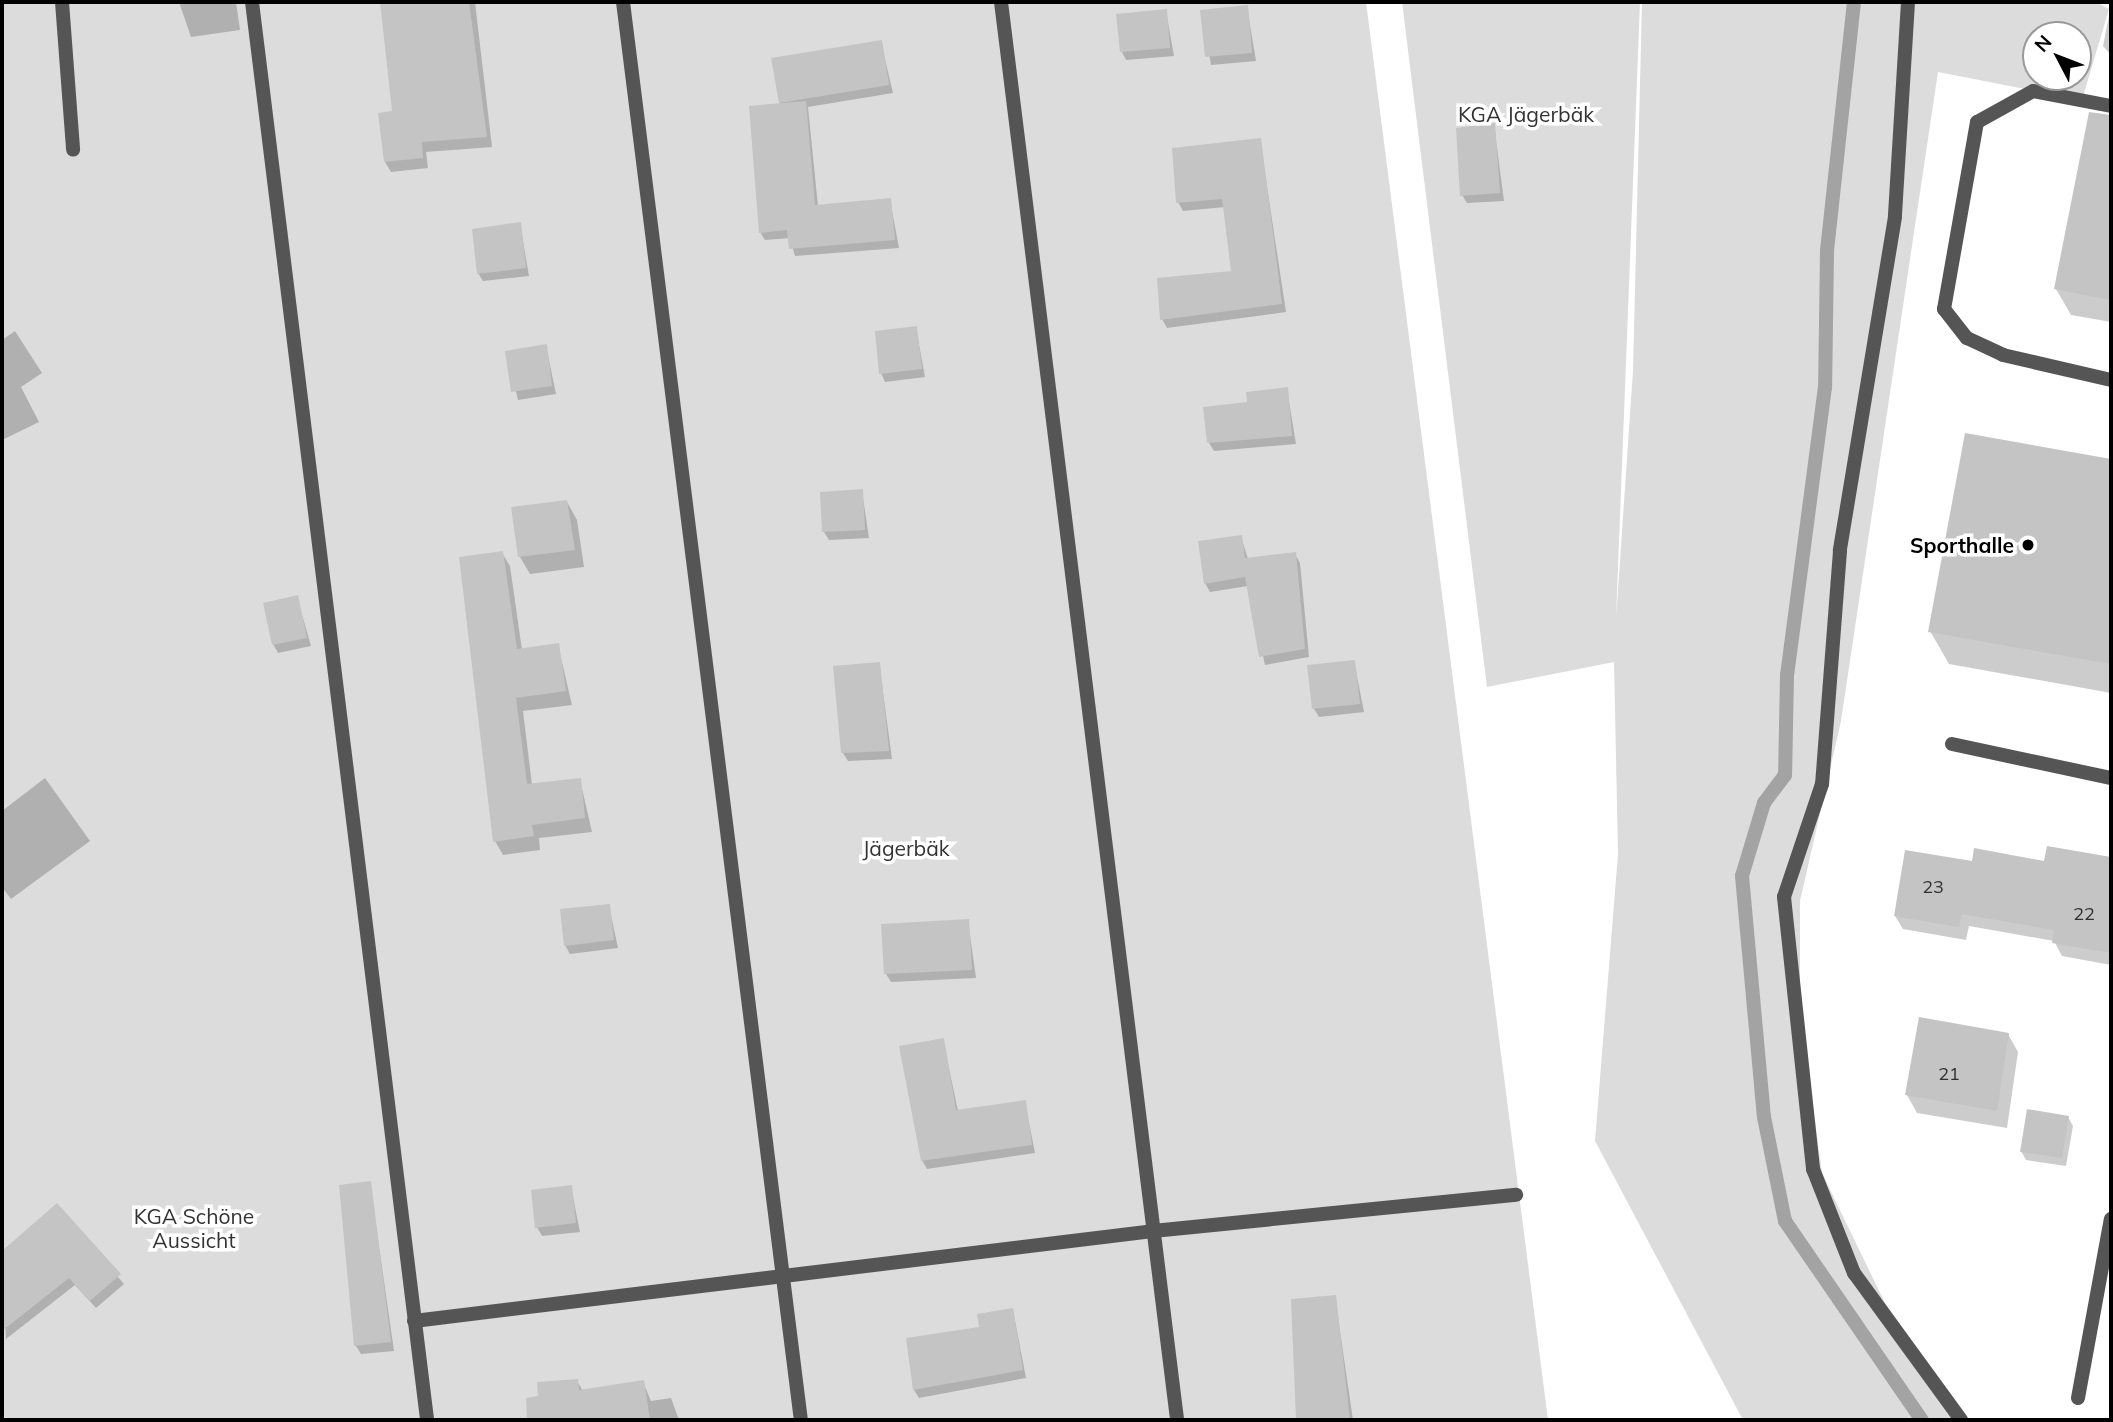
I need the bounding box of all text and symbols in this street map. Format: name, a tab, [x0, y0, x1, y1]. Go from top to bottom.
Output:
north arrow	[2022, 21, 2092, 91]
text: N	[2029, 30, 2057, 57]
park label: KGA Jägerbäk	[1458, 101, 1594, 127]
place label: Sporthalle	[1910, 532, 2014, 558]
marker: Sporthalle	[2020, 537, 2036, 553]
park label: Jägerbäk	[862, 835, 950, 861]
house number: 23	[1922, 876, 1944, 898]
house number: 22	[2073, 903, 2095, 925]
house number: 21	[1938, 1063, 1960, 1085]
park label: KGA Schöne Aussicht	[134, 1203, 254, 1253]

